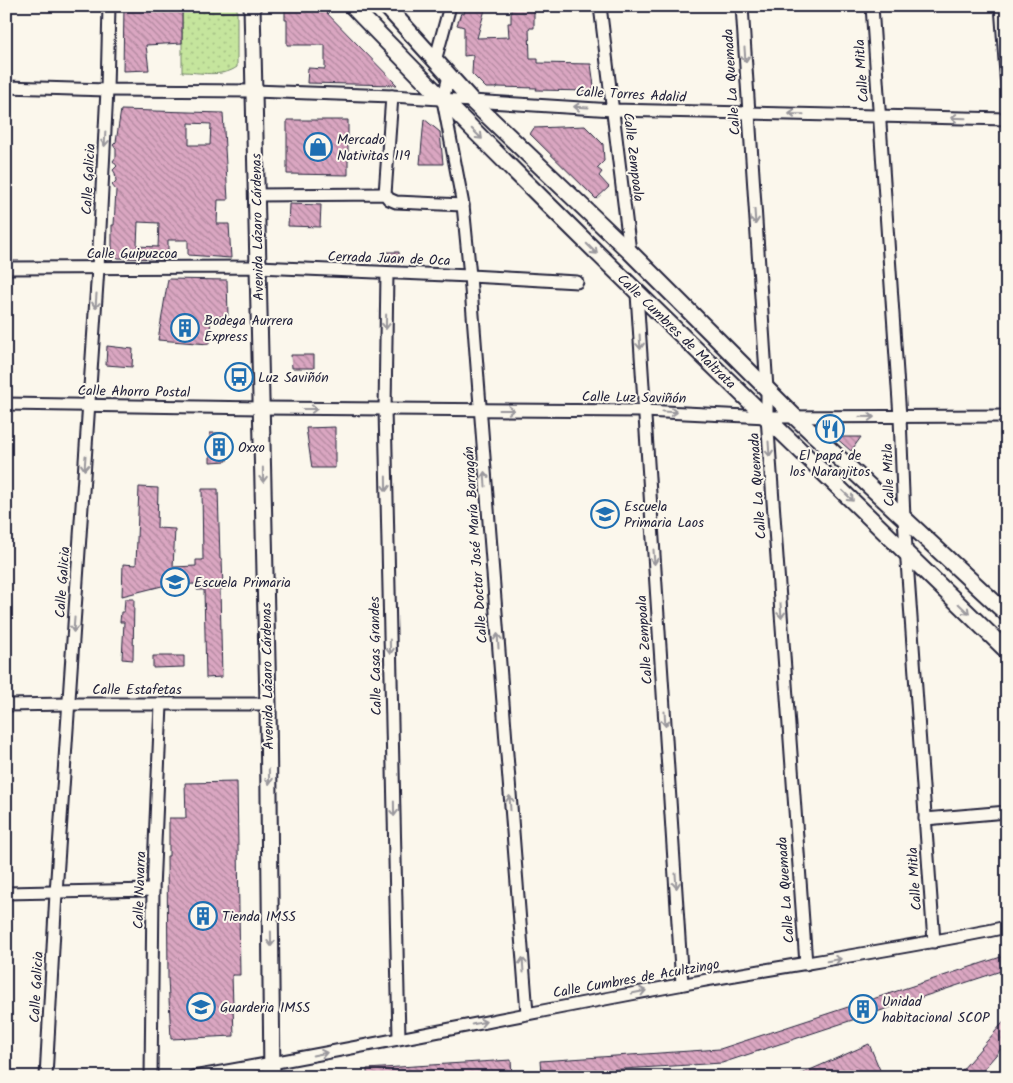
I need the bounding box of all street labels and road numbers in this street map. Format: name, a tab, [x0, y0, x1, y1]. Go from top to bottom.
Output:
street label: Calle La Quemada	[717, 28, 747, 136]
street label: Calle Mitla	[849, 38, 875, 103]
street label: Calle Torres Adalid	[575, 81, 688, 109]
street label: Calle Zempoala	[617, 111, 649, 203]
street label: Calle Galicia	[76, 143, 102, 215]
street label: Avenida Lázaro Cárdenas	[246, 153, 270, 301]
street label: Calle Guipuzcoa	[86, 243, 178, 265]
street label: Cerrada Juan de Oca	[327, 246, 451, 272]
street label: Calle Cumbres de Maltrata	[612, 269, 741, 395]
street label: Calle Ahorro Postal	[77, 380, 191, 404]
street label: Calle Luz Saviñón	[582, 386, 686, 410]
street label: Calle La Quemada	[743, 432, 773, 540]
street label: Calle Mitla	[877, 443, 901, 507]
street label: Calle Doctor José María Barragán	[458, 446, 494, 644]
street label: Calle Galicia	[50, 546, 76, 619]
street label: Calle Zempoala	[631, 595, 659, 685]
street label: Calle Casas Grandes	[364, 596, 388, 716]
street label: Avenida Lázaro Cárdenas	[256, 602, 280, 750]
street label: Calle Estafetas	[92, 679, 182, 701]
street label: Calle La Quemada	[771, 836, 801, 944]
street label: Calle Mitla	[902, 846, 928, 911]
street label: Calle Navarra	[128, 851, 152, 929]
street label: Calle Galicia	[24, 951, 50, 1023]
street label: Calle Cumbres de Acultzingo	[551, 953, 721, 1004]

